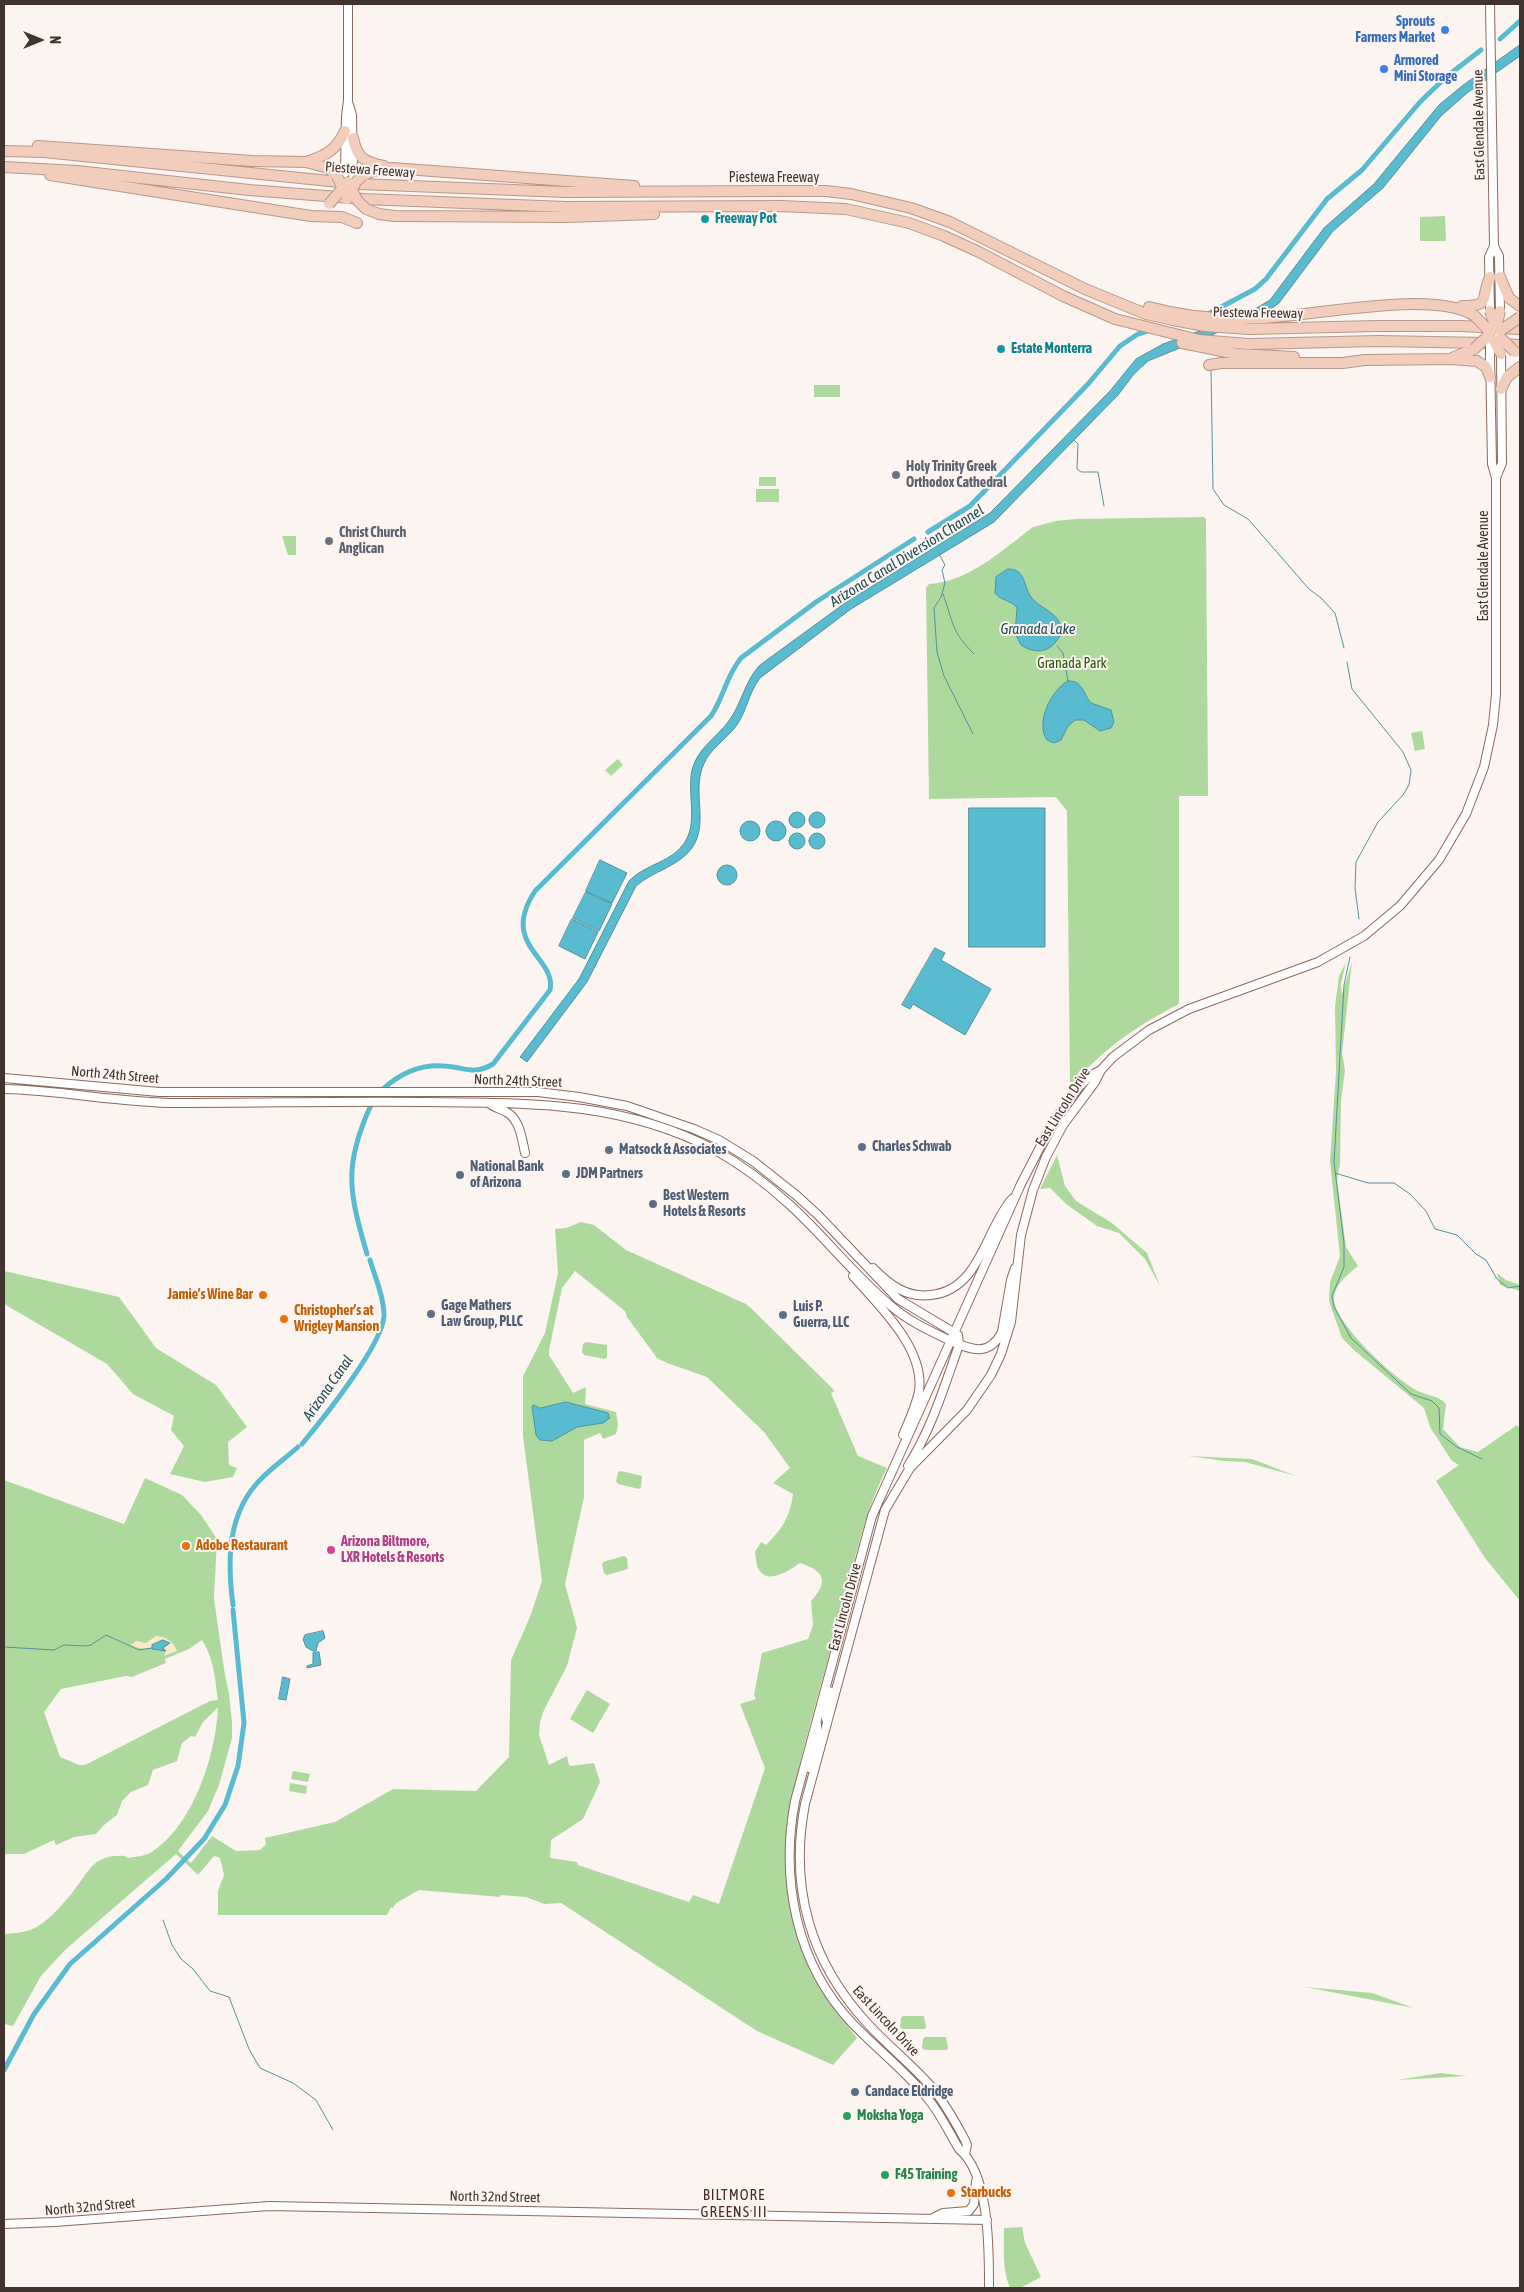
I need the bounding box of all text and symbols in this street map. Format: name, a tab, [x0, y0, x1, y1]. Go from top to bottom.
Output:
place label: Sprouts Farmers Market	[1355, 14, 1435, 46]
north arrow	[15, 15, 65, 65]
marker: Sprouts Farmers Market	[1439, 24, 1451, 36]
text: N	[47, 36, 63, 44]
place label: Armored Mini Storage	[1394, 53, 1457, 85]
marker: Armored Mini Storage	[1378, 63, 1390, 75]
street label: East Glendale Avenue	[1470, 69, 1488, 181]
street label: Piestewa Freeway	[324, 158, 416, 182]
street label: Piestewa Freeway	[729, 170, 819, 186]
place label: Freeway Pot	[715, 211, 777, 227]
marker: Freeway Pot	[699, 213, 711, 225]
street label: Piestewa Freeway	[1213, 304, 1303, 322]
place label: Estate Monterra	[1011, 341, 1092, 357]
marker: Estate Monterra	[995, 343, 1007, 355]
place label: Holy Trinity Greek Orthodox Cathedral	[906, 459, 1007, 492]
marker: Holy Trinity Greek Orthodox Cathedral	[890, 469, 902, 481]
water label: Arizona Canal Diversion Channel	[827, 501, 987, 611]
street label: East Glendale Avenue	[1476, 510, 1492, 622]
place label: Christ Church Anglican	[339, 525, 406, 558]
marker: Christ Church Anglican	[323, 535, 335, 547]
water label: Granada Lake	[1000, 620, 1076, 638]
park label: Granada Park	[1037, 656, 1107, 672]
street label: North 24th Street	[70, 1063, 160, 1087]
street label: East Lincoln Drive	[1032, 1064, 1094, 1150]
street label: North 24th Street	[474, 1071, 562, 1091]
place label: Charles Schwab	[872, 1139, 952, 1155]
marker: Charles Schwab	[856, 1141, 868, 1153]
place label: Matsock & Associates	[619, 1142, 726, 1158]
marker: Matsock & Associates	[603, 1144, 615, 1156]
place label: National Bank of Arizona	[470, 1159, 544, 1192]
place label: JDM Partners	[576, 1166, 643, 1182]
marker: JDM Partners	[560, 1168, 572, 1180]
marker: National Bank of Arizona	[454, 1169, 466, 1181]
place label: Best Western Hotels & Resorts	[663, 1188, 746, 1220]
marker: Best Western Hotels & Resorts	[647, 1198, 659, 1210]
place label: Jamie’s Wine Bar	[167, 1287, 253, 1303]
marker: Jamie’s Wine Bar	[257, 1289, 269, 1301]
place label: Gage Mathers Law Group, PLLC	[441, 1298, 523, 1330]
place label: Luis P. Guerra, LLC	[793, 1299, 849, 1331]
place label: Christopher’s at Wrigley Mansion	[294, 1303, 379, 1335]
marker: Gage Mathers Law Group, PLLC	[425, 1308, 437, 1320]
marker: Luis P. Guerra, LLC	[777, 1309, 789, 1321]
marker: Christopher’s at Wrigley Mansion	[278, 1313, 290, 1325]
water label: Arizona Canal	[299, 1352, 357, 1424]
place label: Arizona Biltmore, LXR Hotels & Resorts	[341, 1534, 444, 1566]
place label: Adobe Restaurant	[196, 1538, 288, 1554]
marker: Adobe Restaurant	[180, 1540, 192, 1552]
marker: Arizona Biltmore, LXR Hotels & Resorts	[325, 1544, 337, 1556]
street label: East Lincoln Drive	[825, 1561, 865, 1653]
street label: East Lincoln Drive	[849, 1982, 923, 2060]
place label: Candace Eldridge	[865, 2084, 953, 2100]
marker: Candace Eldridge	[849, 2086, 861, 2098]
place label: Moksha Yoga	[857, 2108, 923, 2124]
marker: Moksha Yoga	[841, 2110, 853, 2122]
place label: F45 Training	[895, 2167, 957, 2183]
marker: F45 Training	[879, 2169, 891, 2181]
place label: Starbucks	[961, 2185, 1011, 2201]
district label: BILTMORE GREENS III	[699, 2186, 769, 2221]
marker: Starbucks	[945, 2187, 957, 2199]
street label: North 32nd Street	[449, 2188, 541, 2206]
street label: North 32nd Street	[44, 2195, 136, 2219]

